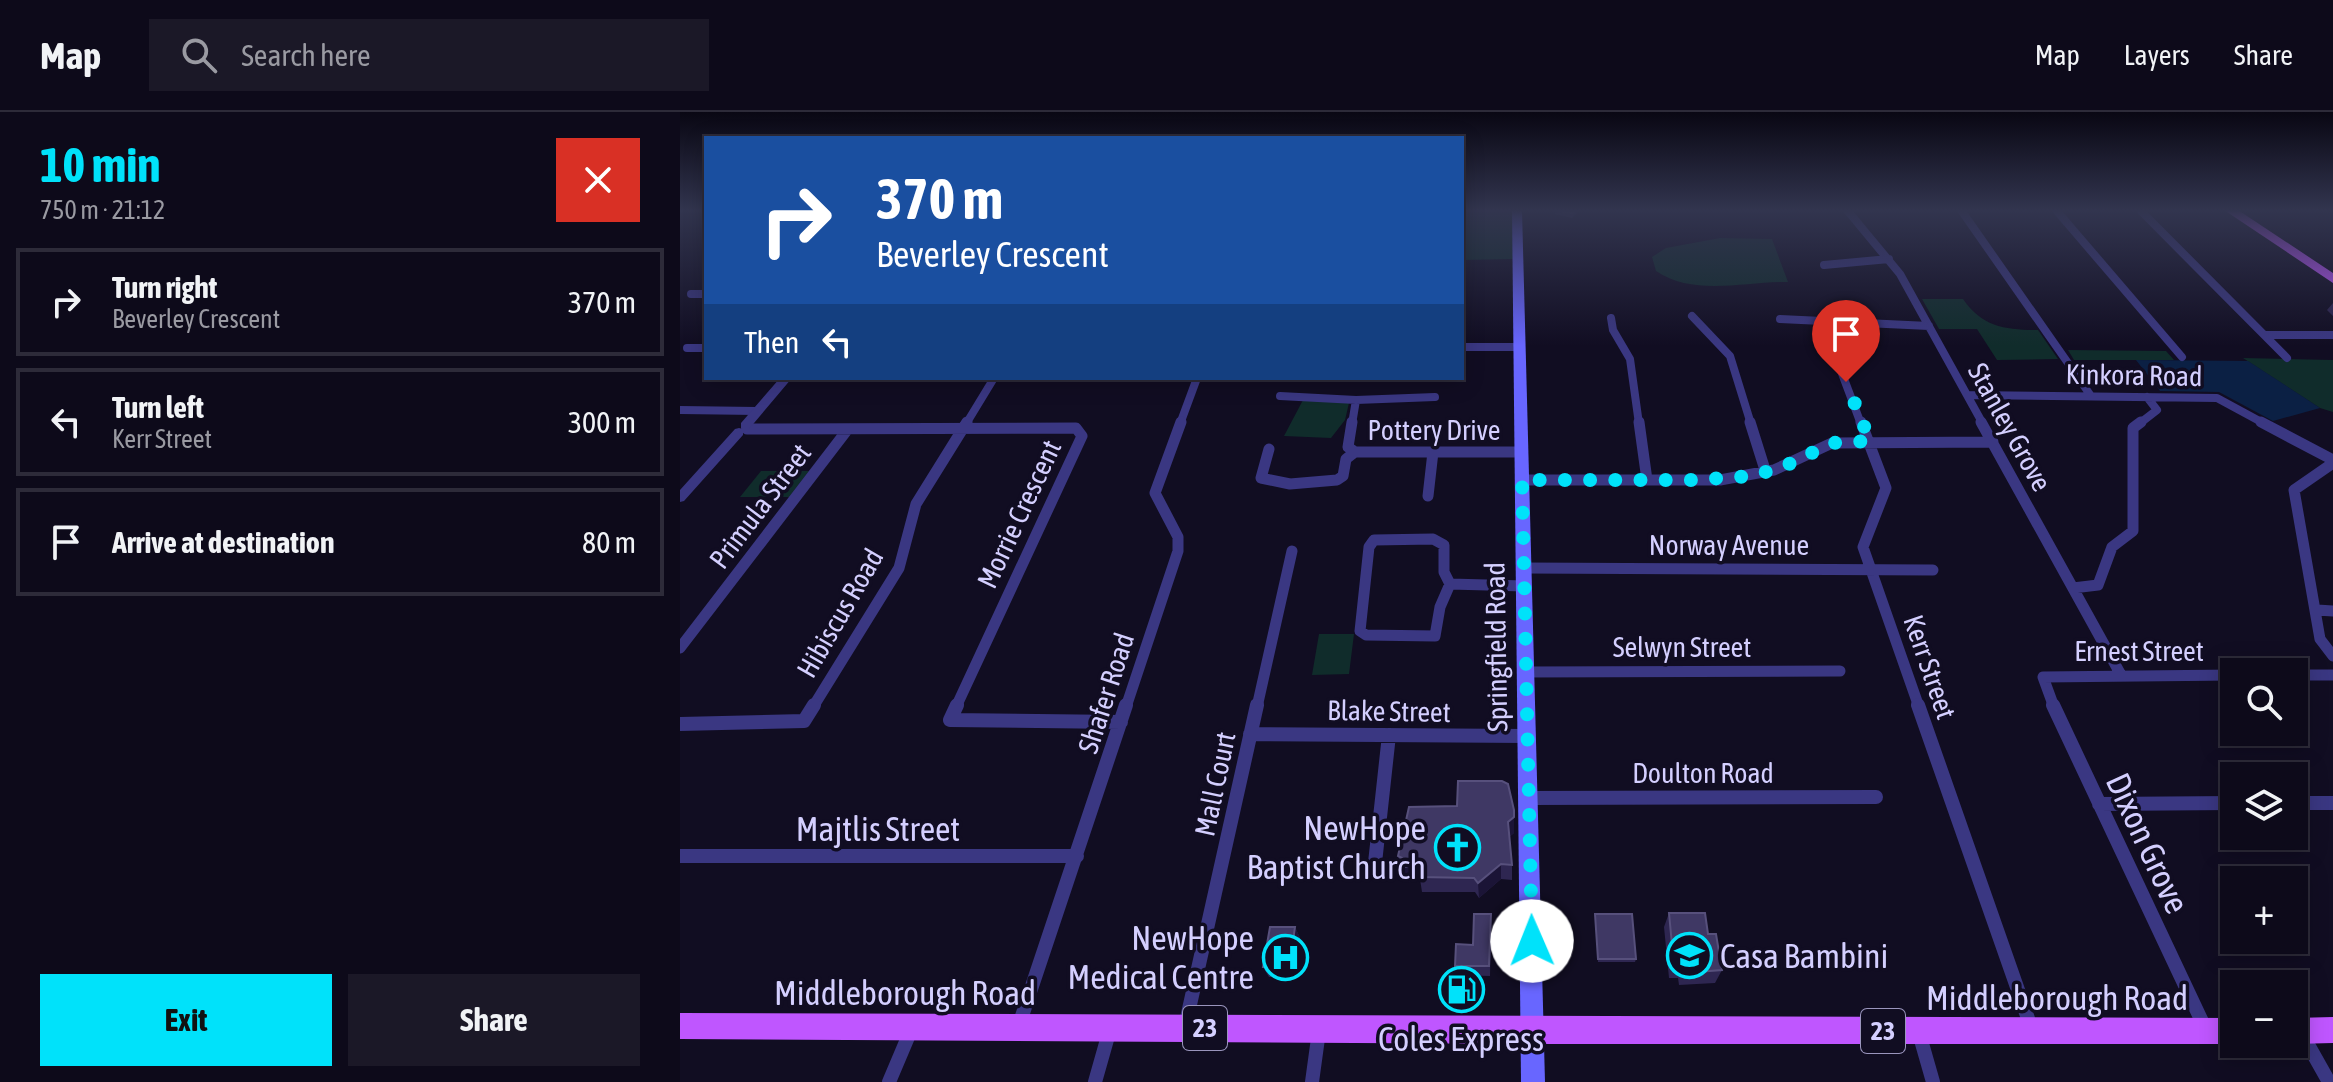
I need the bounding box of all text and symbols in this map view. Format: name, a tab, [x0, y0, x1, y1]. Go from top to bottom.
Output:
search box	[149, 19, 709, 91]
icon: search	[177, 33, 221, 77]
text: Map	[40, 34, 101, 77]
text: Search here	[241, 38, 371, 72]
text: Map	[2035, 39, 2080, 71]
text: Layers	[2124, 39, 2190, 71]
text: Share	[2234, 39, 2293, 71]
text: 10 min	[40, 137, 161, 192]
button: close	[556, 138, 640, 222]
text: 370 m	[876, 167, 1003, 231]
icon: right	[744, 168, 848, 272]
text: 750 m · 21:12	[40, 195, 165, 225]
text: Beverley Crescent	[876, 233, 1109, 275]
text: Turn right	[112, 270, 218, 304]
icon: right	[44, 280, 88, 324]
text: 370 m	[568, 285, 636, 319]
pin	[1812, 300, 1880, 382]
text: Beverley Crescent	[112, 304, 280, 334]
icon: arrive	[1824, 312, 1868, 356]
icon: left	[815, 320, 859, 364]
text: Then	[744, 325, 799, 359]
street label: Stanley Grove	[1962, 357, 2058, 497]
street label: Kinkora Road	[2065, 358, 2203, 392]
text: Turn left	[112, 390, 204, 424]
icon: left	[44, 400, 88, 444]
text: 300 m	[568, 405, 636, 439]
street label: Pottery Drive	[1367, 414, 1501, 446]
text: Kerr Street	[112, 424, 212, 454]
street label: Morrie Crescent	[971, 435, 1067, 593]
street label: Primula Street	[703, 437, 817, 575]
icon: arrive	[44, 520, 88, 564]
text: Arrive at destination	[112, 525, 334, 559]
text: 80 m	[582, 525, 636, 559]
street label: Norway Avenue	[1649, 529, 1809, 561]
street label: Hibiscus Road	[790, 543, 890, 683]
street label: Springfield Road	[1479, 562, 1513, 732]
street label: Kerr Street	[1897, 611, 1963, 723]
street label: Shafer Road	[1072, 629, 1140, 757]
street label: Selwyn Street	[1613, 631, 1751, 663]
street label: Ernest Street	[2074, 635, 2204, 667]
map controls	[2220, 658, 2308, 1058]
button: search	[2220, 658, 2308, 746]
street label: Blake Street	[1327, 694, 1451, 728]
street label: Mall Court	[1188, 729, 1242, 839]
street label: Doulton Road	[1632, 757, 1774, 789]
button: layers	[2220, 762, 2308, 850]
street label: Dixon Grove	[2099, 767, 2197, 919]
place label: NewHope Baptist Church	[1247, 808, 1426, 886]
street label: Majtlis Street	[796, 809, 960, 848]
church icon: NewHope Baptist Church	[1433, 823, 1481, 871]
button: +	[2220, 866, 2308, 954]
position arrow	[1490, 899, 1574, 983]
place label: NewHope Medical Centre	[1067, 918, 1254, 996]
school or university icon: Casa Bambini	[1665, 931, 1713, 979]
hospital icon: NewHope Medical Centre	[1261, 933, 1309, 981]
place label: Casa Bambini	[1720, 936, 1888, 975]
fuel station icon: Coles Express	[1437, 966, 1485, 1014]
button: −	[2220, 970, 2308, 1058]
street label: Middleborough Road	[774, 973, 1036, 1012]
button: Exit	[40, 974, 332, 1066]
button: Share	[348, 974, 640, 1066]
street label: Middleborough Road	[1926, 978, 2188, 1017]
road number: 23	[1183, 1006, 1227, 1050]
road number: 23	[1861, 1009, 1905, 1053]
place label: Coles Express	[1378, 1019, 1544, 1058]

